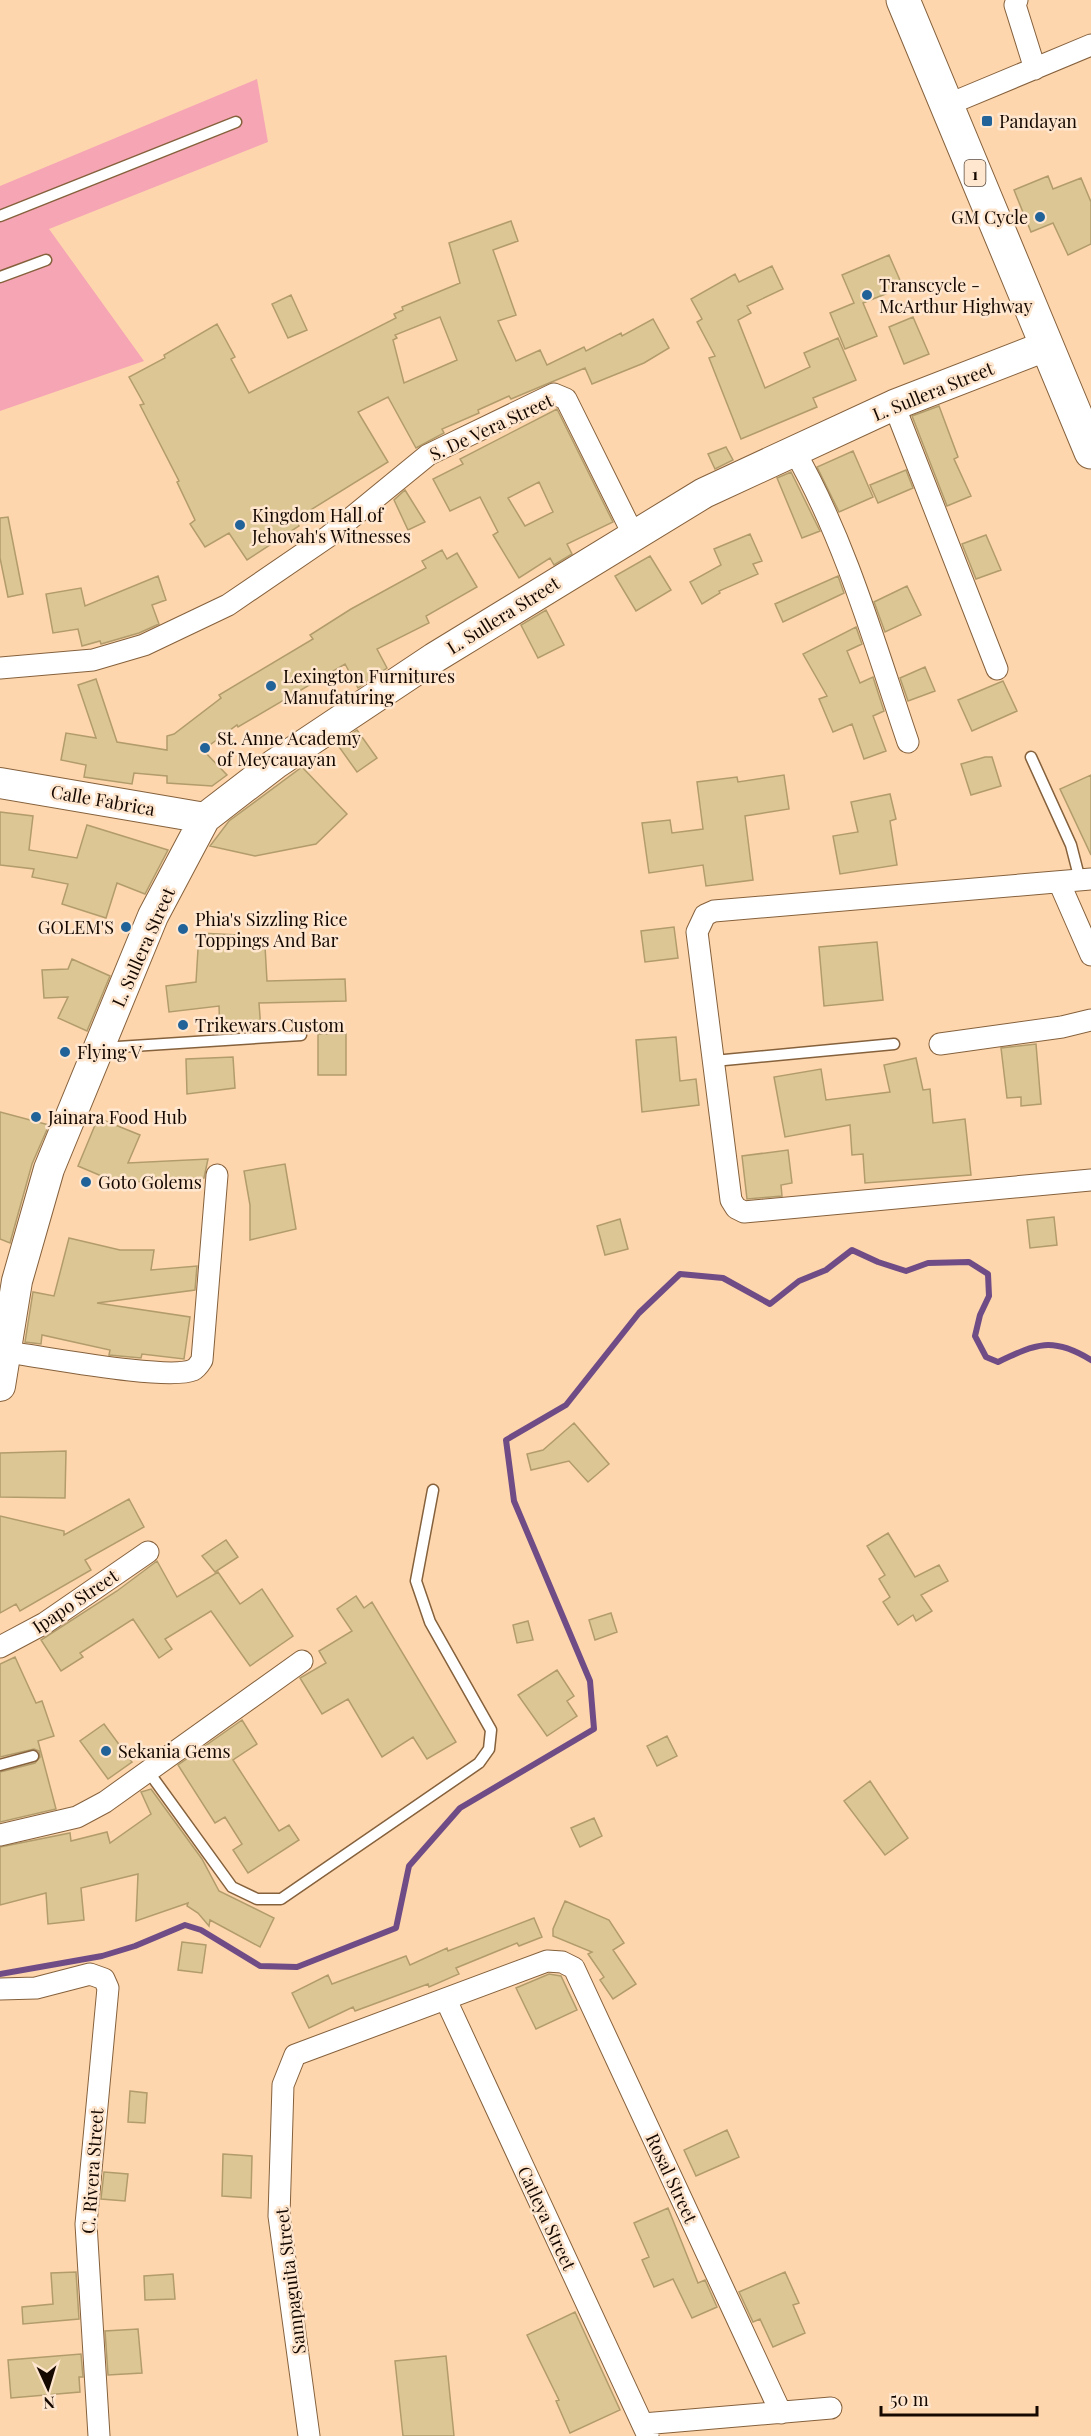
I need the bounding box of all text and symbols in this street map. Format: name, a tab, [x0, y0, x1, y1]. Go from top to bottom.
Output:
place label: Pandayan	[999, 109, 1077, 133]
marker: Pandayan	[980, 114, 994, 128]
road number: 1	[964, 160, 986, 186]
place label: GM Cycle	[951, 205, 1028, 229]
marker: GM Cycle	[1033, 210, 1047, 224]
place label: Transcycle - McArthur Highway	[879, 273, 1033, 318]
marker: Transcycle - McArthur Highway	[860, 288, 874, 302]
street label: L. Sullera Street	[869, 356, 998, 426]
street label: S. De Vera Street	[425, 388, 557, 466]
place label: Kingdom Hall of Jehovah's Witnesses	[251, 503, 411, 548]
marker: Kingdom Hall of Jehovah's Witnesses	[233, 518, 247, 532]
street label: L. Sullera Street	[442, 570, 564, 659]
place label: Lexington Furnitures Manufaturing	[283, 664, 455, 709]
marker: Lexington Furnitures Manufaturing	[264, 679, 278, 693]
place label: St. Anne Academy of Meycauayan	[217, 726, 361, 771]
marker: St. Anne Academy of Meycauayan	[198, 741, 212, 755]
street label: Calle Fabrica	[49, 779, 157, 821]
street label: L. Sullera Street	[106, 883, 180, 1011]
place label: Phia's Sizzling Rice Toppings And Bar	[195, 907, 348, 952]
place label: GOLEM'S	[38, 915, 114, 939]
marker: GOLEM'S	[119, 920, 133, 934]
marker: Phia's Sizzling Rice Toppings And Bar	[176, 922, 190, 936]
place label: Trikewars Custom	[195, 1013, 344, 1037]
marker: Trikewars Custom	[176, 1018, 190, 1032]
place label: Flying V	[77, 1040, 143, 1064]
marker: Flying V	[58, 1045, 72, 1059]
place label: Jainara Food Hub	[47, 1105, 187, 1129]
marker: Jainara Food Hub	[29, 1110, 43, 1124]
place label: Goto Golems	[98, 1170, 202, 1194]
marker: Goto Golems	[79, 1175, 93, 1189]
street label: Ipapo Street	[27, 1563, 123, 1638]
place label: Sekania Gems	[118, 1739, 231, 1763]
marker: Sekania Gems	[99, 1744, 113, 1758]
street label: C. Rivera Street	[76, 2107, 108, 2235]
street label: Rosal Street	[641, 2129, 704, 2227]
street label: Catleya Street	[512, 2162, 582, 2274]
street label: Sampaguita Street	[269, 2206, 311, 2356]
north arrow	[18, 2358, 78, 2418]
scale bar	[881, 2379, 1037, 2417]
text: 50 m	[890, 2387, 929, 2411]
text: N	[42, 2393, 56, 2414]

